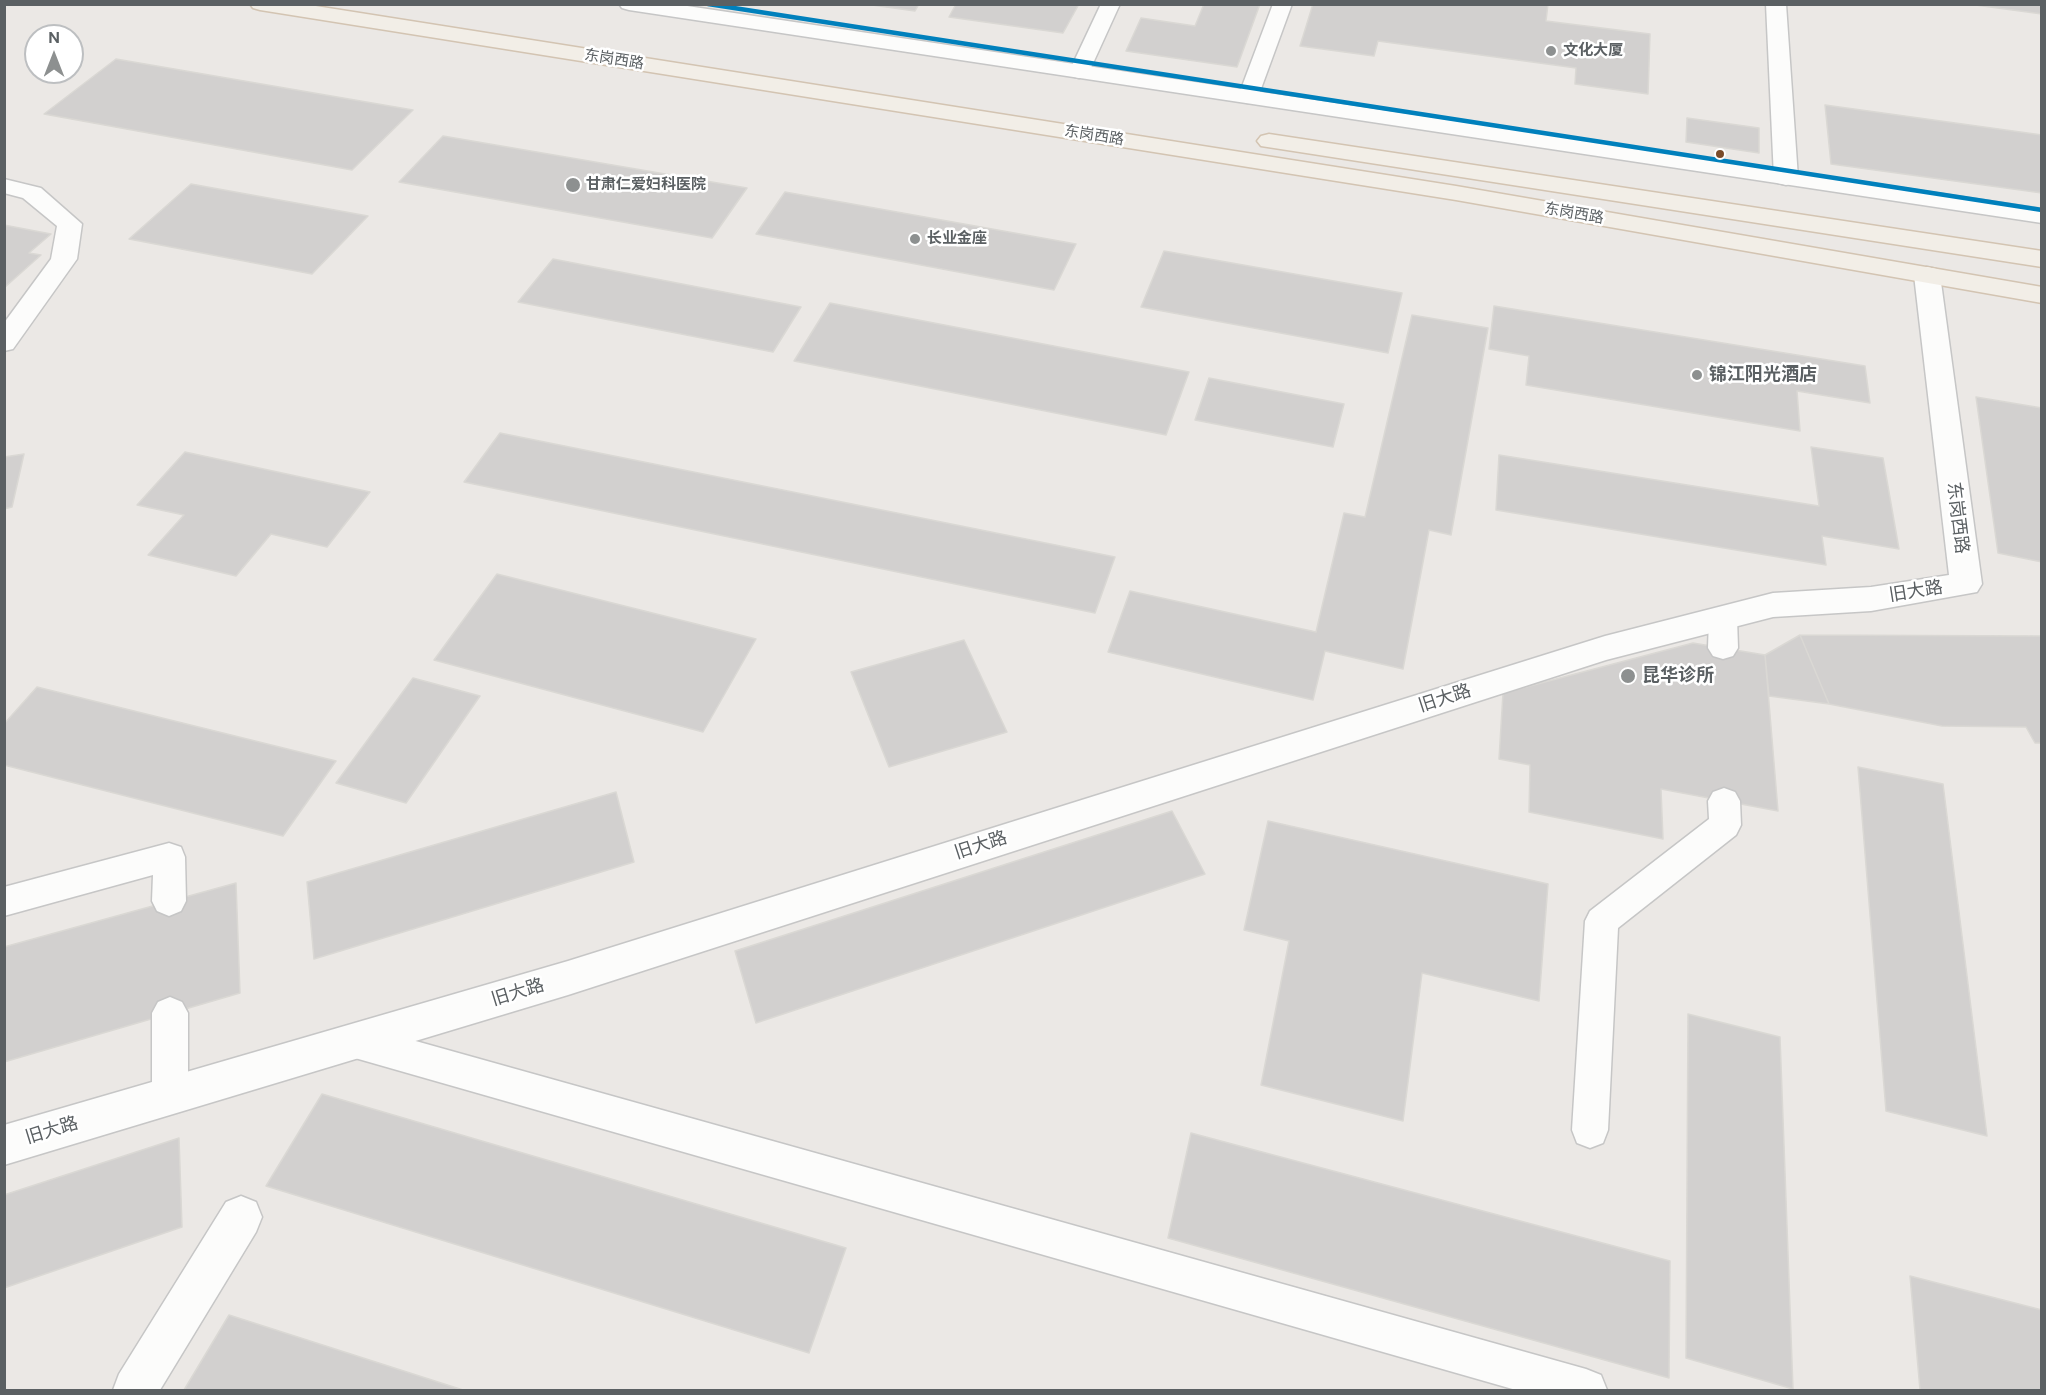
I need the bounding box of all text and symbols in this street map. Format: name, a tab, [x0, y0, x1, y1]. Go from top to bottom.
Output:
north arrow	[24, 24, 84, 84]
text: N	[48, 27, 60, 48]
place label: 文化大厦	[1563, 42, 1623, 60]
marker: 文化大厦	[1544, 44, 1558, 58]
street label: 东岗西路	[583, 46, 645, 74]
street label: 东岗西路	[1063, 122, 1125, 150]
unlabelled marker	[1714, 148, 1726, 160]
marker: 甘肃仁爱妇科医院	[564, 176, 582, 194]
place label: 甘肃仁爱妇科医院	[586, 176, 706, 194]
street label: 东岗西路	[1543, 200, 1605, 228]
place label: 长业金座	[927, 230, 987, 248]
marker: 长业金座	[908, 232, 922, 246]
place label: 锦江阳光酒店	[1709, 364, 1817, 386]
marker: 锦江阳光酒店	[1690, 368, 1704, 382]
street label: 东岗西路	[1942, 481, 1972, 555]
street label: 旧大路	[1888, 577, 1944, 607]
place label: 昆华诊所	[1642, 665, 1714, 687]
marker: 昆华诊所	[1619, 667, 1637, 685]
street label: 旧大路	[1416, 680, 1474, 718]
street label: 旧大路	[952, 827, 1010, 865]
street label: 旧大路	[489, 975, 547, 1011]
street label: 旧大路	[23, 1113, 81, 1149]

